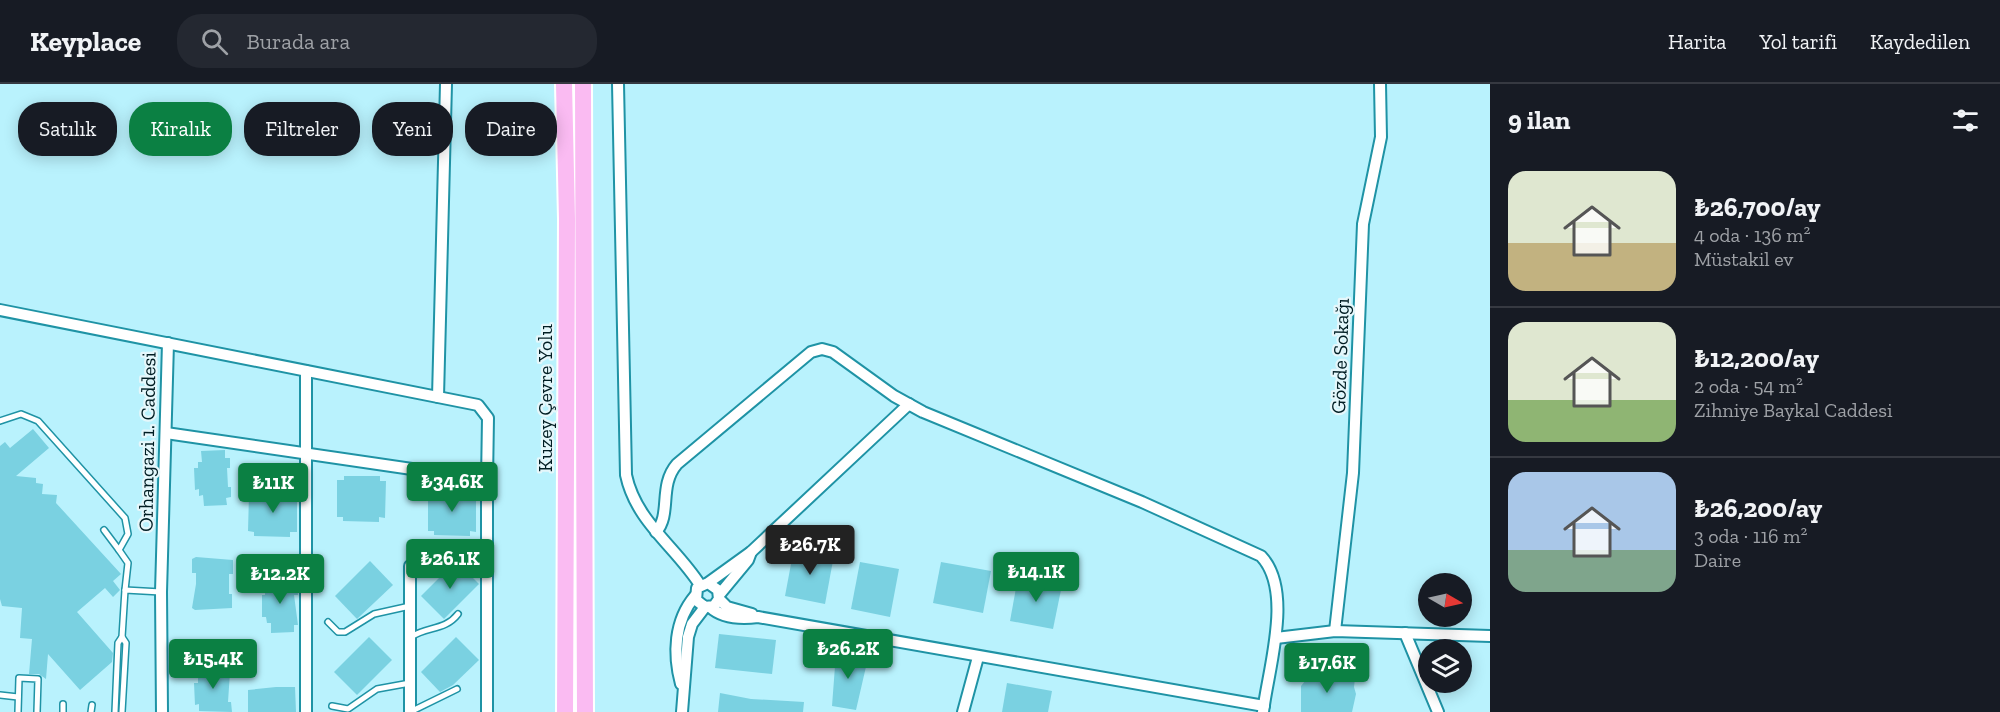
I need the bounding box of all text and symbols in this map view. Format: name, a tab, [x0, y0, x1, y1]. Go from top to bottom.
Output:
search box	[177, 14, 597, 68]
text: Keyplace	[30, 25, 141, 58]
icon: search	[198, 25, 231, 58]
text: Burada ara	[246, 28, 350, 55]
text: Harita	[1668, 29, 1726, 54]
text: Yol tarifi	[1759, 29, 1837, 54]
text: Kaydedilen	[1870, 29, 1970, 54]
chip: Satılık	[18, 102, 117, 156]
chip: Kiralık	[129, 102, 232, 156]
chip: Filtreler	[244, 102, 360, 156]
chip: Yeni	[372, 102, 453, 156]
chip: Daire	[465, 102, 557, 156]
text: 9 ilan	[1508, 104, 1571, 136]
icon: filters	[1949, 104, 1982, 137]
text: ₺26,700/ay	[1694, 191, 1821, 223]
icon: home	[1556, 195, 1628, 267]
text: 4 oda · 136 m²	[1694, 223, 1811, 247]
text: Müstakil ev	[1694, 247, 1793, 271]
street label: Gözde Sokağı	[1326, 297, 1354, 414]
street label: Kuzey Çevre Yolu	[533, 324, 557, 472]
text: ₺12,200/ay	[1694, 342, 1819, 374]
icon: home	[1556, 346, 1628, 418]
street label: Orhangazi 1. Caddesi	[133, 351, 161, 532]
text: 2 oda · 54 m²	[1694, 374, 1803, 398]
text: Zihniye Baykal Caddesi	[1694, 398, 1893, 422]
pin: ₺34.6K	[403, 462, 501, 513]
pin: ₺11K	[237, 463, 309, 514]
text: ₺34.6K	[421, 469, 483, 493]
text: ₺11K	[252, 470, 294, 494]
text: ₺26,200/ay	[1694, 492, 1822, 524]
icon: home	[1556, 496, 1628, 568]
text: 3 oda · 116 m²	[1694, 524, 1807, 548]
pin: ₺26.7K	[761, 525, 859, 576]
text: ₺26.7K	[780, 532, 840, 556]
pin: ₺26.1K	[401, 539, 499, 590]
text: ₺26.1K	[420, 546, 480, 570]
text: Daire	[1694, 548, 1741, 572]
pin: ₺14.1K	[987, 552, 1085, 603]
pin: ₺12.2K	[231, 554, 329, 605]
text: ₺14.1K	[1007, 559, 1065, 583]
text: ₺12.2K	[250, 561, 310, 585]
north arrow	[1418, 573, 1472, 627]
map controls	[1418, 573, 1472, 693]
pin: ₺26.2K	[799, 629, 897, 680]
text: ₺26.2K	[817, 636, 879, 660]
pin: ₺15.4K	[164, 639, 262, 690]
button: layers	[1418, 639, 1472, 693]
pin: ₺17.6K	[1278, 643, 1376, 694]
text: ₺15.4K	[183, 646, 243, 670]
text: ₺17.6K	[1298, 650, 1356, 674]

